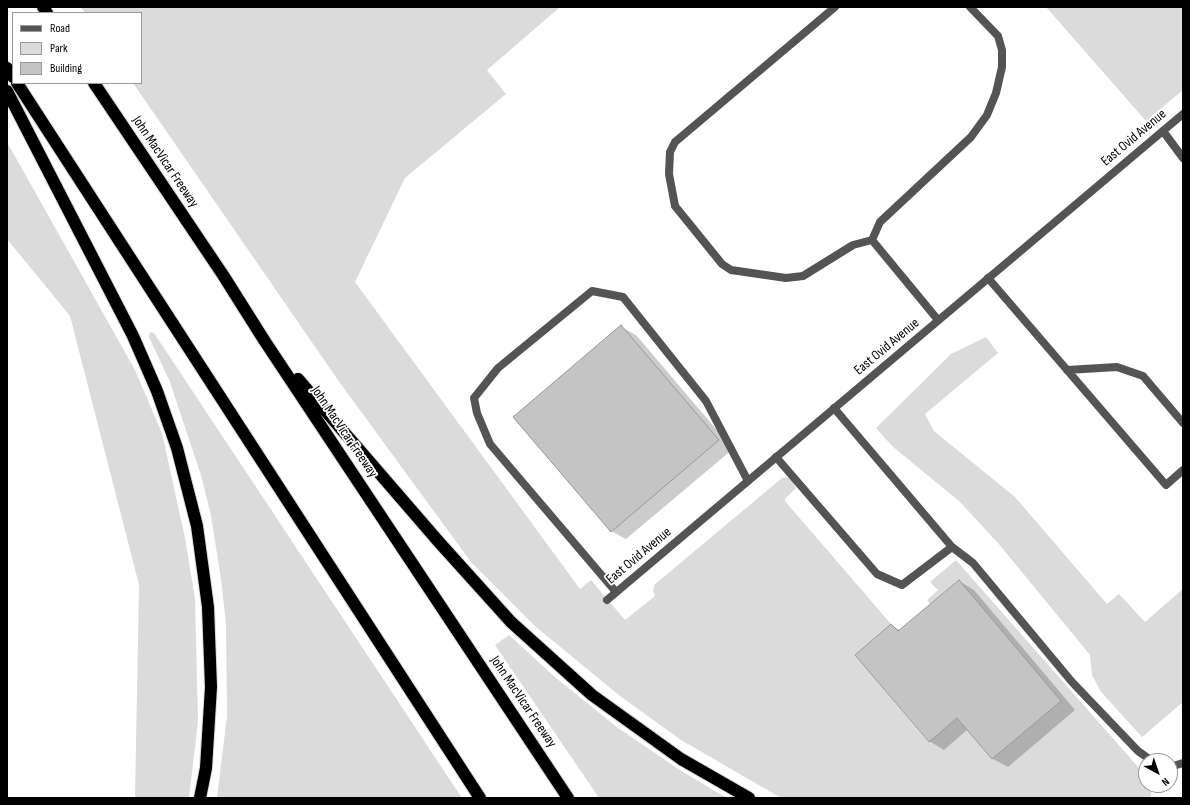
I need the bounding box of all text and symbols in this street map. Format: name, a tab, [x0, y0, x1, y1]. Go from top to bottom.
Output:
legend	[12, 12, 142, 84]
text: Road	[50, 21, 70, 36]
text: Park	[50, 41, 68, 56]
text: Building	[50, 61, 82, 76]
street label: East Ovid Avenue	[1098, 106, 1170, 170]
street label: John MacVicar Freeway	[128, 113, 202, 211]
street label: East Ovid Avenue	[851, 315, 923, 379]
street label: John MacVicar Freeway	[307, 383, 381, 481]
street label: East Ovid Avenue	[603, 524, 675, 588]
street label: John MacVicar Freeway	[486, 653, 560, 751]
north arrow	[1138, 753, 1178, 793]
text: N	[1159, 775, 1172, 789]

